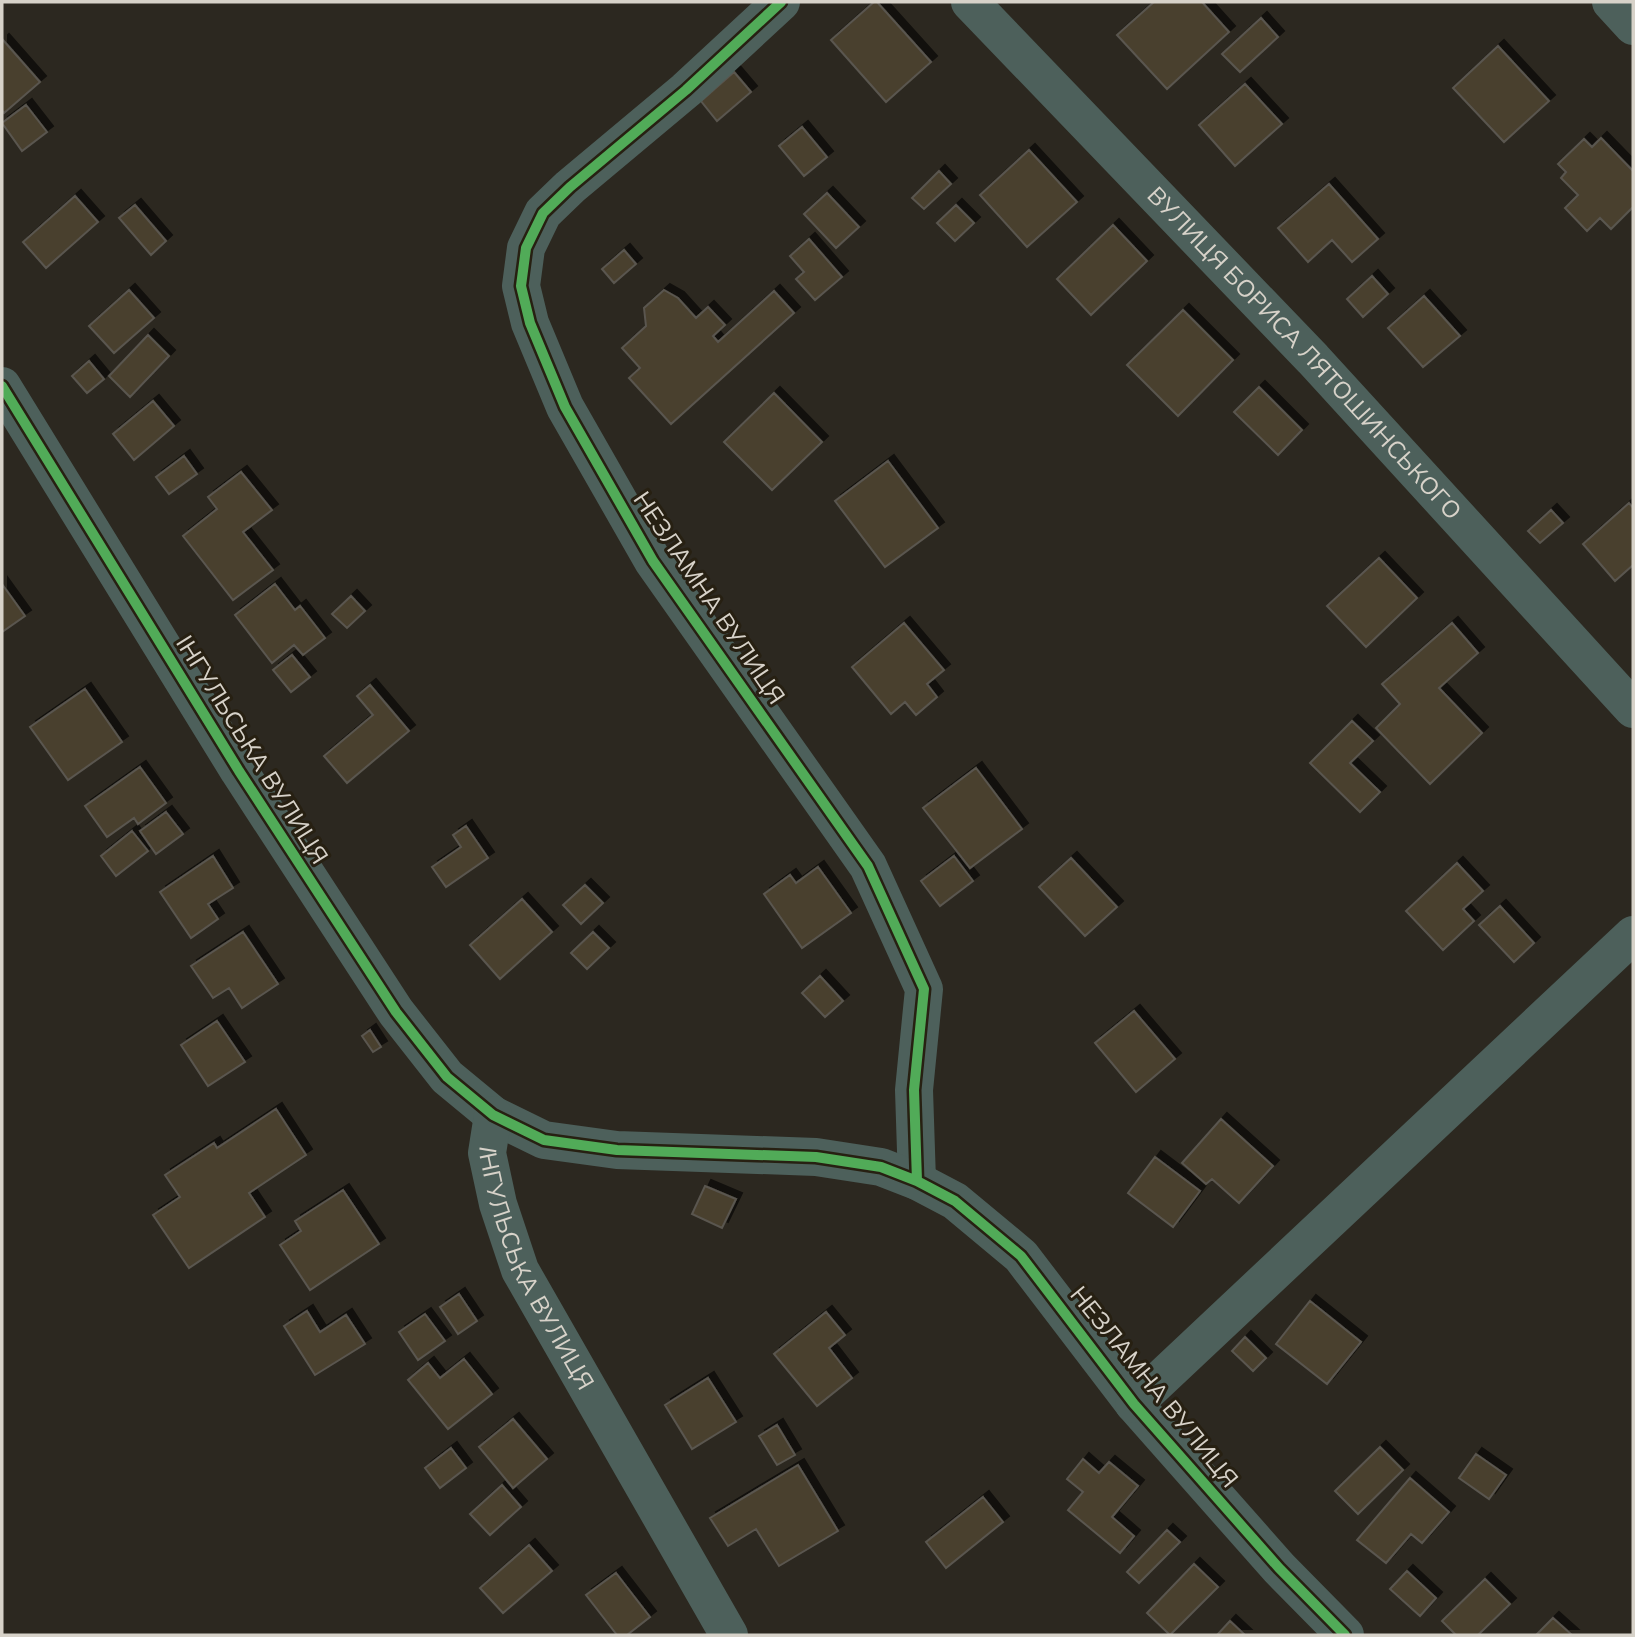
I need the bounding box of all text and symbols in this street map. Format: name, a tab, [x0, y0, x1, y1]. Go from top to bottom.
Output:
street label: ВУЛИЦЯ БОРИСА ЛЯТОШИНСЬКОГО	[1142, 180, 1468, 525]
street label: НЕЗЛАМНА ВУЛИЦЯ	[627, 485, 792, 710]
street label: ІНГУЛЬСЬКА ВУЛИЦЯ	[170, 630, 335, 869]
street label: ІНГУЛЬСЬКА ВУЛИЦЯ	[473, 1144, 601, 1395]
street label: НЕЗЛАМНА ВУЛИЦЯ	[1064, 1280, 1245, 1493]

